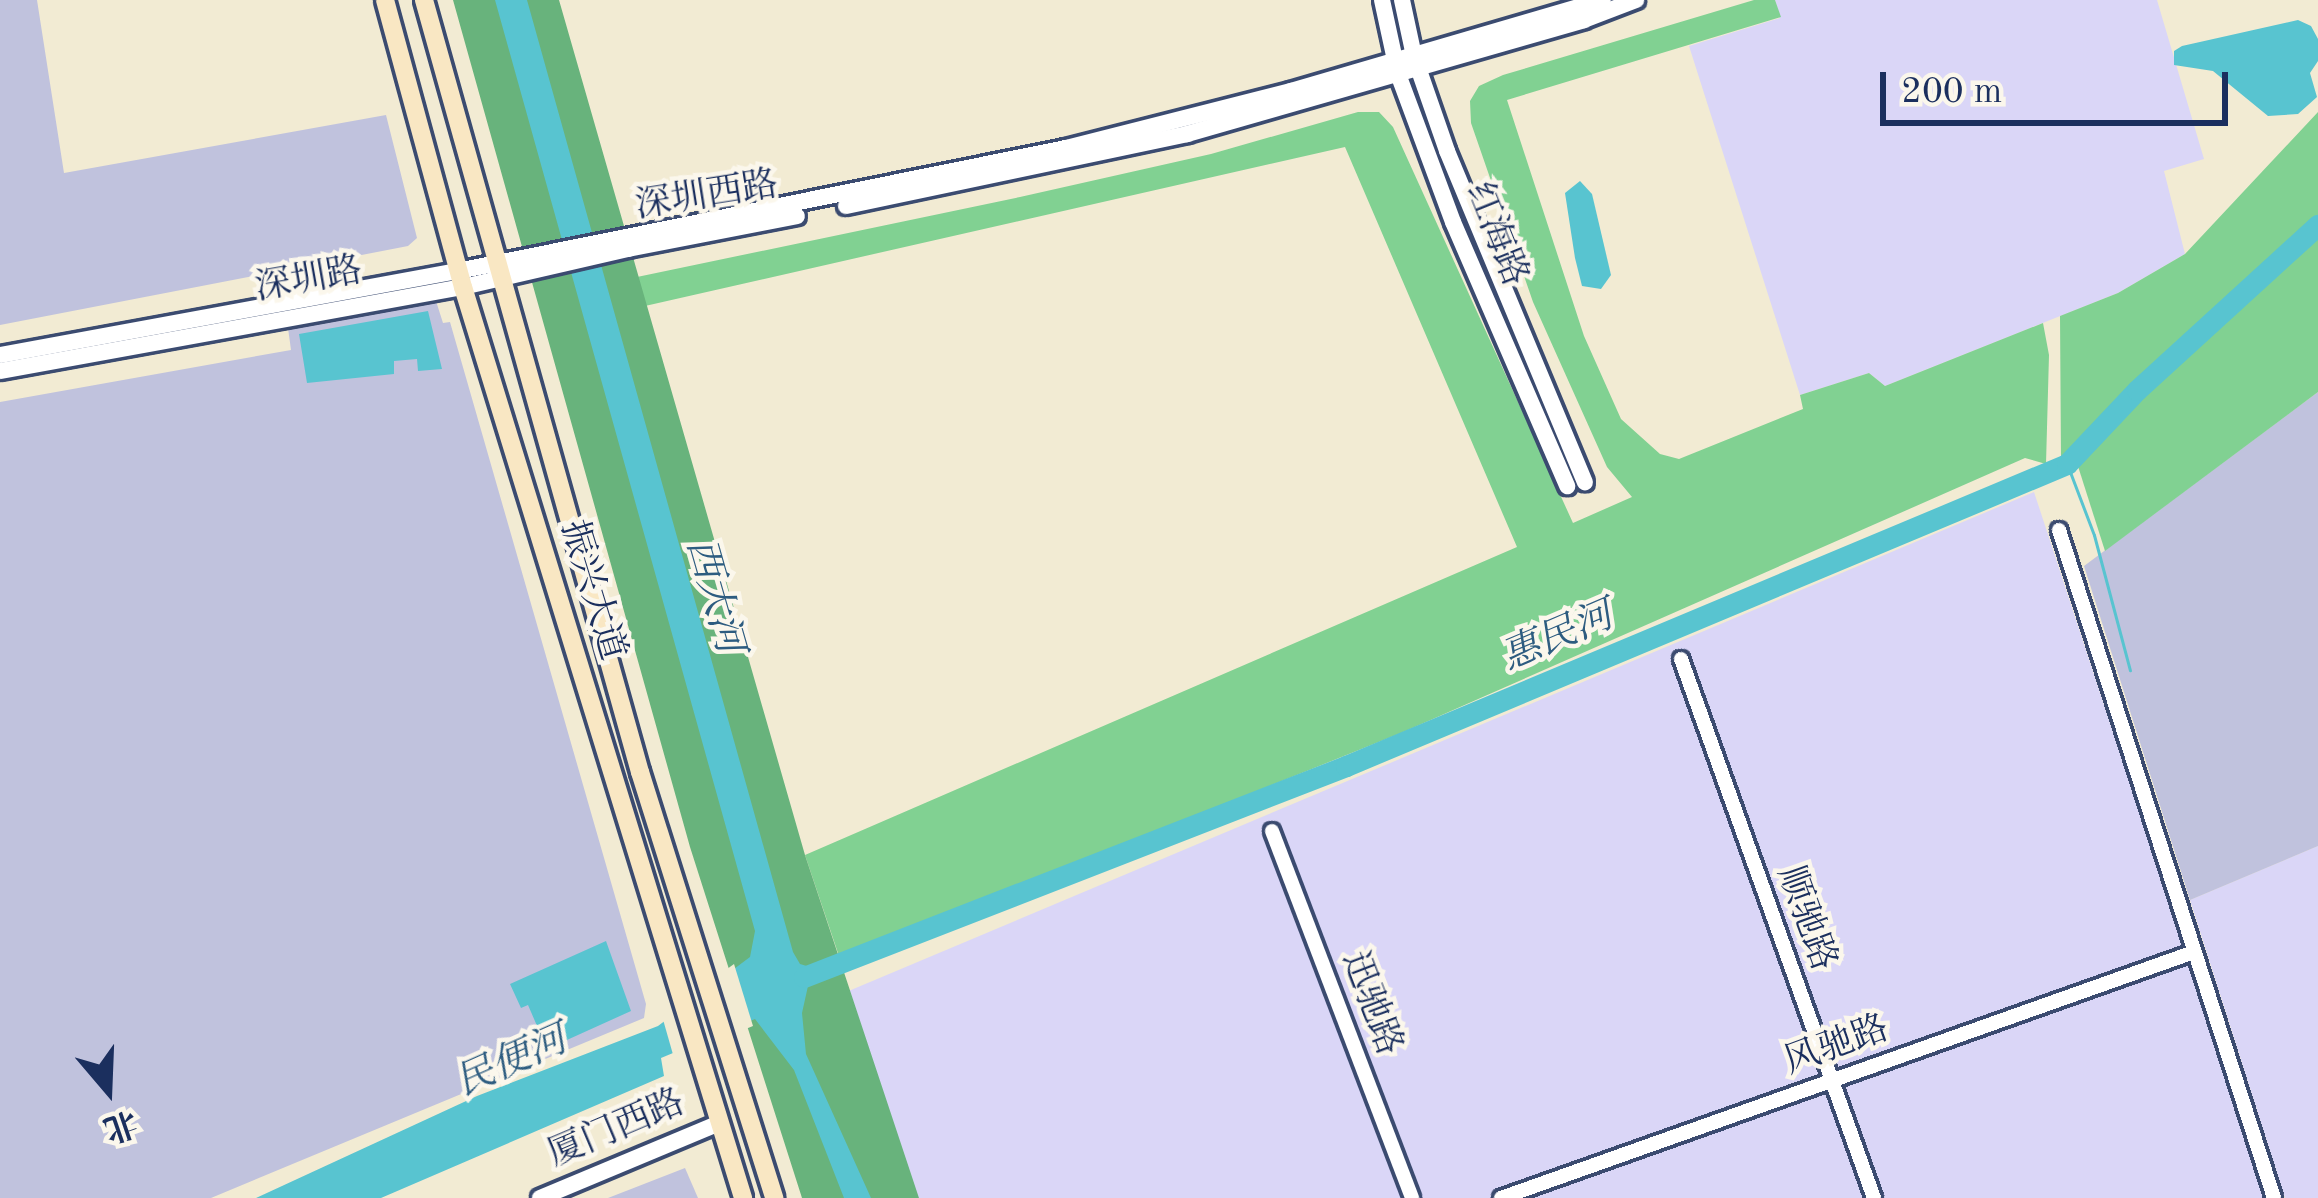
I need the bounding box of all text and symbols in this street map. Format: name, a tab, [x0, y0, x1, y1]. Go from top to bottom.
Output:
scale bar	[1886, 48, 2234, 122]
text: 200 m	[1901, 75, 2002, 111]
street label: 深圳西路	[633, 164, 781, 230]
street label: 红海路	[1455, 177, 1535, 293]
street label: 深圳路	[252, 250, 366, 312]
street label: 振兴大道	[549, 516, 633, 666]
water label: 西大河	[674, 533, 752, 659]
water label: 惠民河	[1495, 594, 1621, 682]
street label: 顺驰路	[1766, 861, 1844, 977]
street label: 迅驰路	[1330, 946, 1410, 1062]
street label: 风驰路	[1779, 1008, 1895, 1086]
water label: 民便河	[449, 1018, 575, 1108]
north arrow	[48, 1030, 168, 1150]
street label: 厦门西路	[542, 1082, 692, 1178]
text: 北	[99, 1104, 141, 1145]

